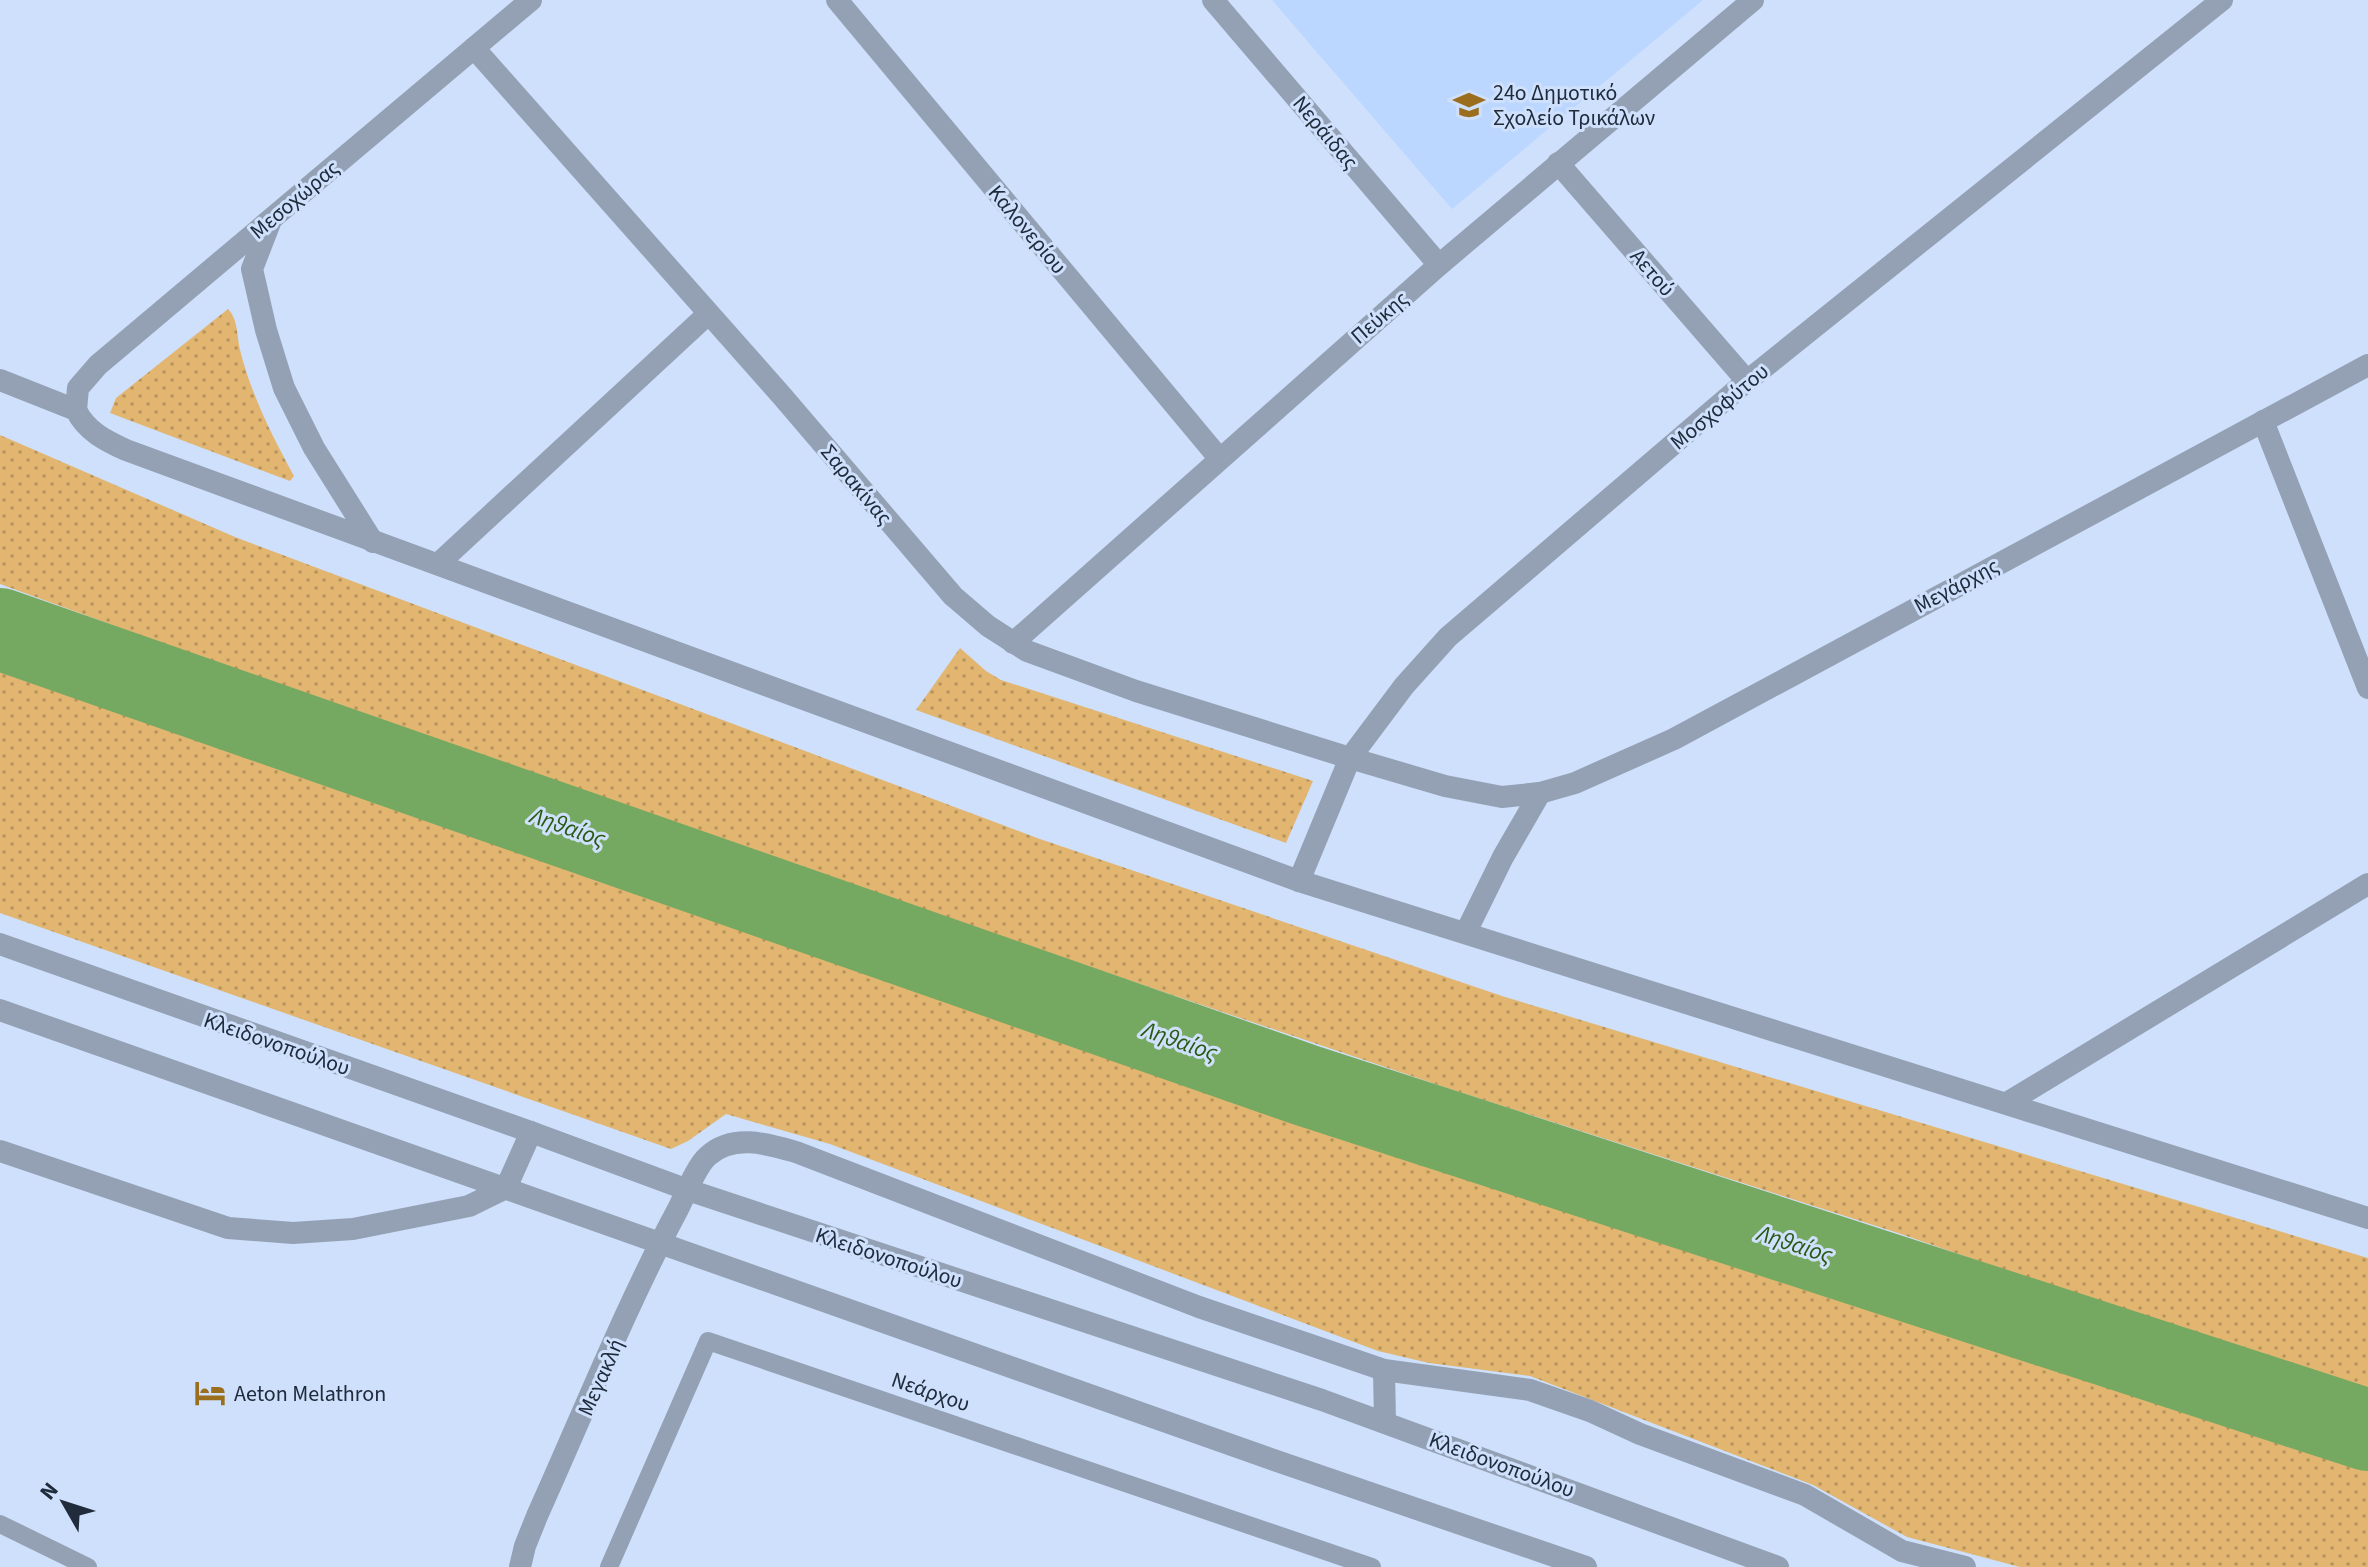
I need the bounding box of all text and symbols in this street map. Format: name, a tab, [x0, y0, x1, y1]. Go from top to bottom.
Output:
place label: 24ο Δημοτικό Σχολείο Τρικάλων	[1493, 77, 1655, 134]
school or university icon: 24ο Δημοτικό Σχολείο Τρικάλων	[1452, 88, 1486, 122]
street label: Νεράιδας	[1285, 89, 1366, 177]
street label: Μεσοχώρας	[243, 153, 346, 247]
street label: Καλονερίου	[980, 178, 1074, 281]
street label: Αετού	[1622, 242, 1682, 304]
street label: Πεύκης	[1344, 284, 1416, 352]
street label: Μοσχοφύτου	[1663, 356, 1776, 458]
street label: Σαρακίνας	[813, 437, 900, 532]
street label: Μεγάρχης	[1908, 550, 2005, 622]
water label: Ληθαίος	[524, 798, 611, 857]
street label: Κλειδονοπούλου	[199, 1004, 354, 1084]
water label: Ληθαίος	[1136, 1012, 1223, 1071]
water label: Ληθαίος	[1751, 1215, 1838, 1273]
street label: Κλειδονοπούλου	[811, 1219, 966, 1297]
street label: Μεγακλή	[570, 1334, 632, 1421]
street label: Νεάρχου	[887, 1364, 974, 1420]
hotel icon: Aeton Melathron	[193, 1376, 227, 1410]
place label: Aeton Melathron	[234, 1378, 386, 1410]
street label: Κλειδονοπούλου	[1424, 1424, 1579, 1506]
north arrow	[24, 1463, 104, 1543]
text: N	[32, 1475, 66, 1507]

